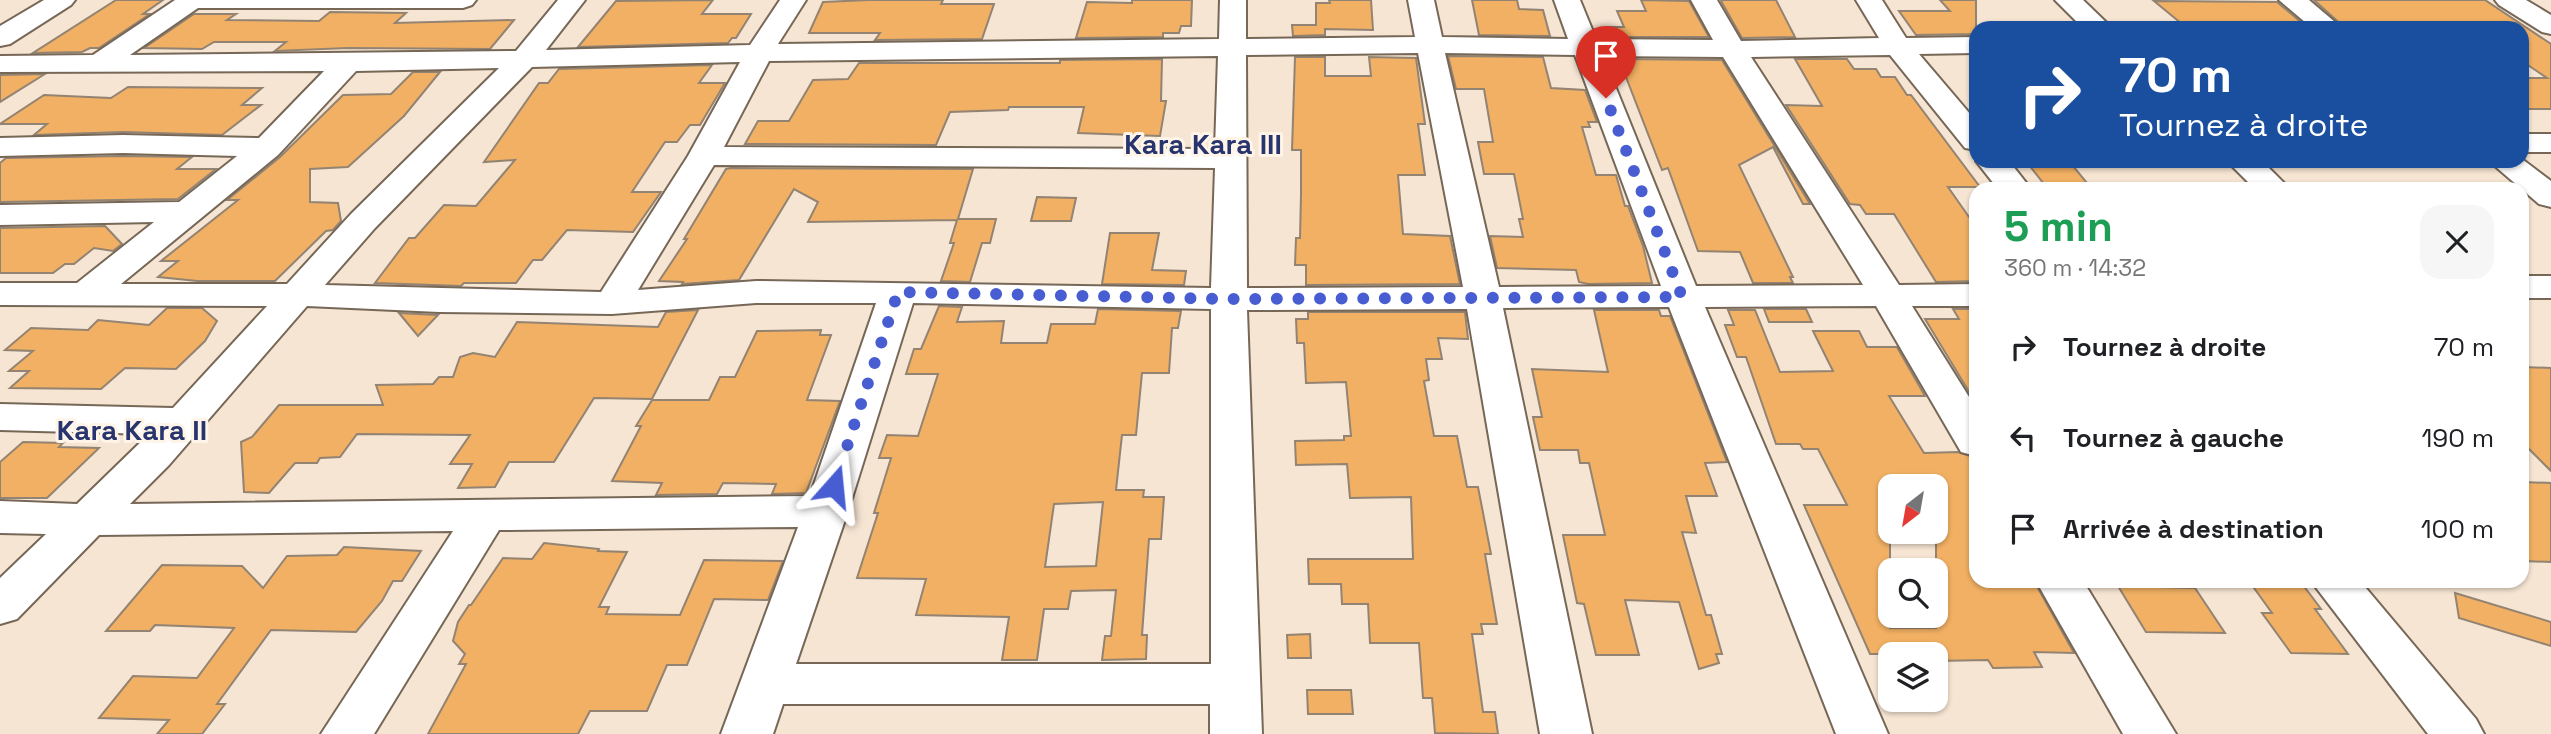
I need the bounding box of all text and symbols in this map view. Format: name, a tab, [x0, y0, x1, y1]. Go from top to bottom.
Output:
pin	[1576, 26, 1636, 98]
icon: arrive	[1587, 37, 1625, 75]
text: 70 m	[2119, 44, 2232, 106]
icon: right	[2004, 49, 2095, 140]
text: Tournez à droite	[2119, 105, 2368, 145]
district label: Kara Kara III	[1124, 126, 1282, 162]
text: 5 min	[2004, 200, 2113, 253]
button: close	[2420, 205, 2494, 279]
text: 360 m · 14:32	[2004, 253, 2146, 283]
icon: right	[2004, 328, 2042, 366]
text: Tournez à droite	[2063, 330, 2266, 364]
text: 70 m	[2434, 330, 2494, 364]
district label: Kara Kara II	[57, 412, 207, 448]
icon: left	[2004, 419, 2042, 457]
text: Tournez à gauche	[2063, 421, 2284, 455]
text: 190 m	[2422, 421, 2494, 455]
position arrow	[797, 449, 871, 523]
north arrow	[1878, 474, 1948, 544]
map controls	[1878, 474, 1948, 712]
icon: arrive	[2004, 510, 2042, 548]
text: Arrivée à destination	[2063, 512, 2324, 546]
text: 100 m	[2421, 512, 2494, 546]
button: search	[1878, 558, 1948, 628]
button: layers	[1878, 642, 1948, 712]

